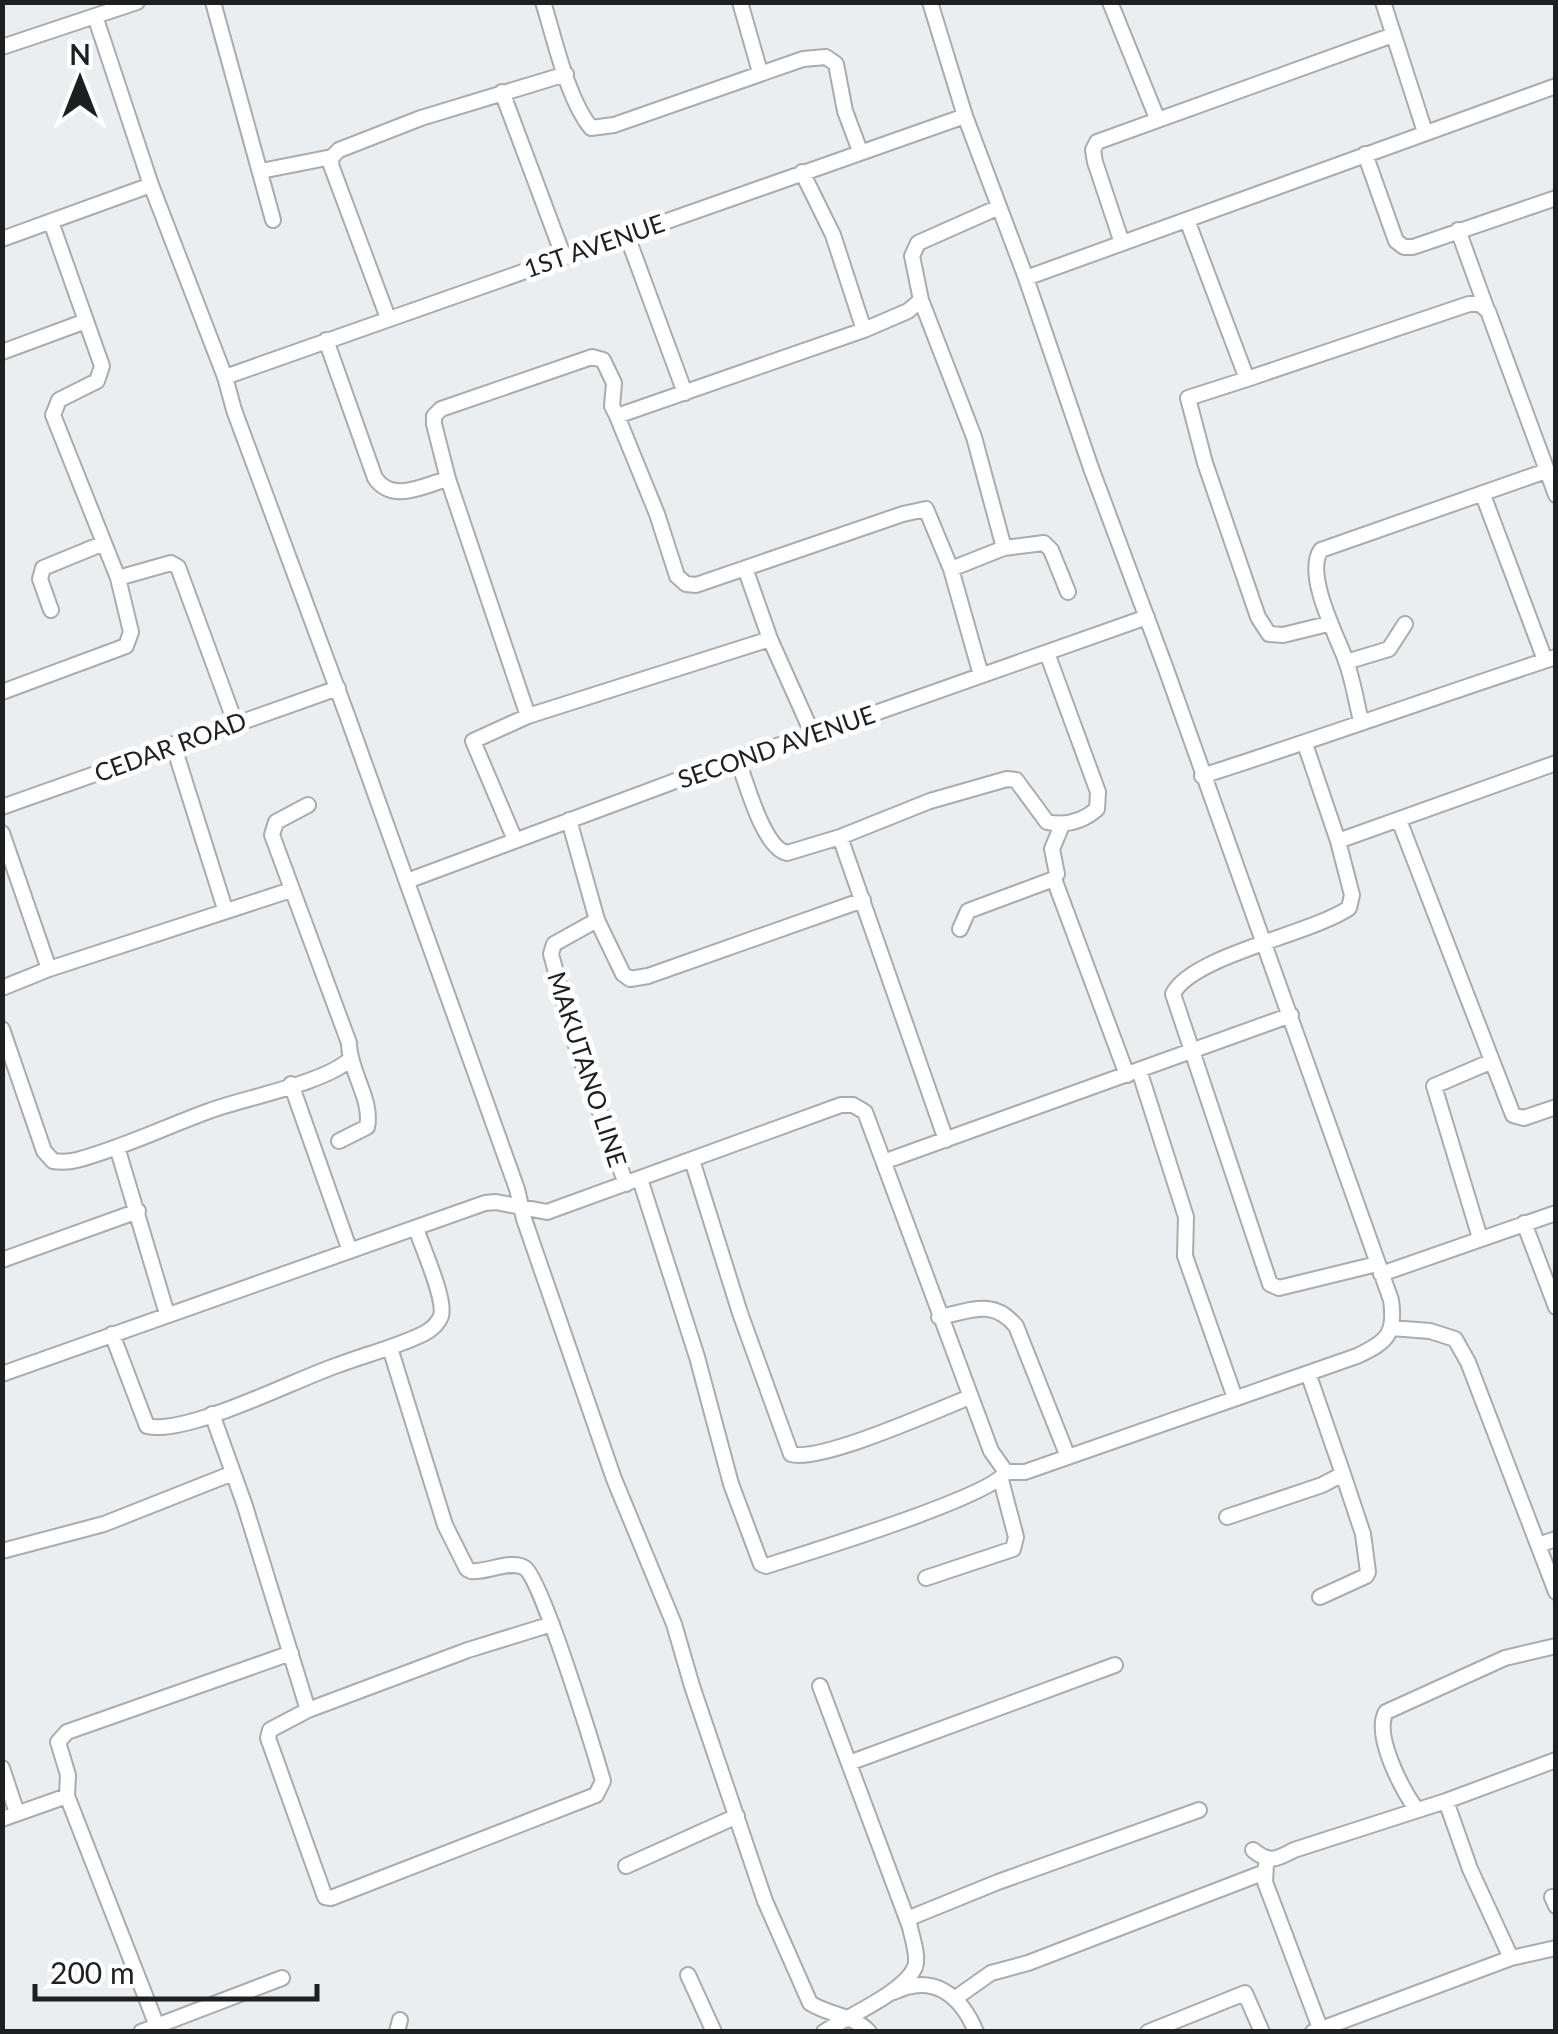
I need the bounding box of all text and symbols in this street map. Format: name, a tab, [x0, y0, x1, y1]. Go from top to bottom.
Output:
north arrow	[30, 30, 130, 130]
text: N	[69, 37, 91, 71]
street label: 1ST AVENUE	[520, 207, 668, 283]
street label: SECOND AVENUE	[673, 698, 879, 794]
street label: CEDAR ROAD	[90, 705, 250, 787]
street label: MAKUTANO LINE	[542, 967, 634, 1171]
scale bar	[35, 1939, 318, 2001]
text: 200 m	[50, 1954, 135, 1990]

